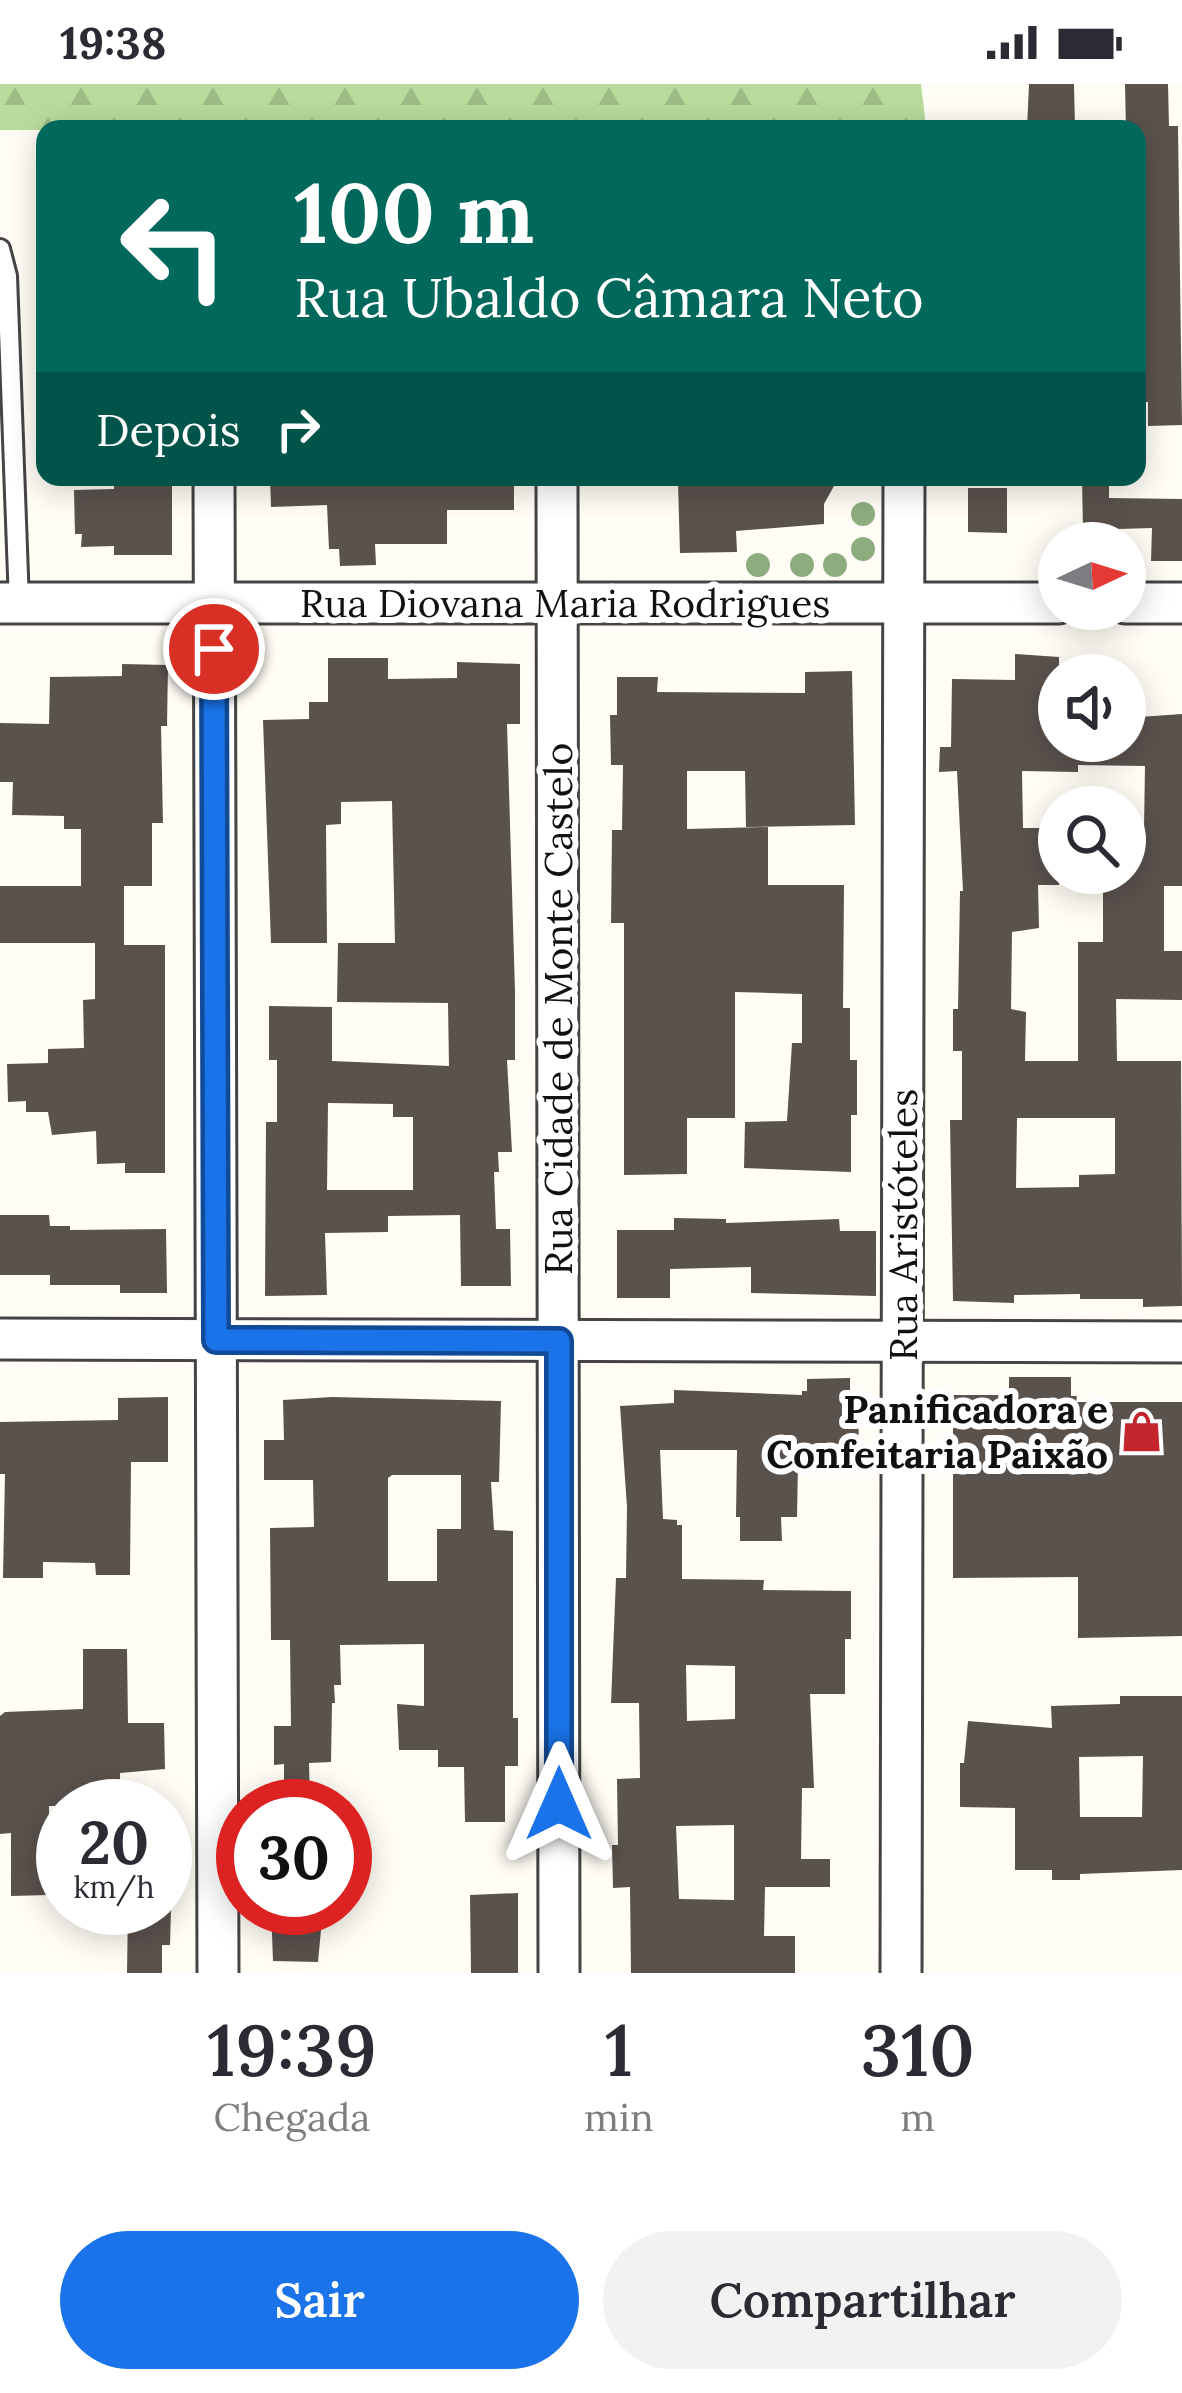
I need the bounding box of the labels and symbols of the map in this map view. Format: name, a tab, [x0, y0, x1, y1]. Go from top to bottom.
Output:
north arrow	[1038, 522, 1146, 630]
street label: Rua Diovana Maria Rodrigues	[300, 578, 830, 628]
pin	[163, 598, 265, 700]
street label: Rua Cidade de Monte Castelo	[533, 743, 583, 1275]
street label: Rua Aristóteles	[878, 1089, 928, 1361]
place label: Panificadora e Confeitaria Paixão	[766, 1384, 1108, 1479]
shop icon: Panificadora e Confeitaria Paixão	[1119, 1408, 1165, 1454]
position arrow	[496, 1741, 622, 1867]
speed limit sign: 30	[216, 1779, 372, 1935]

